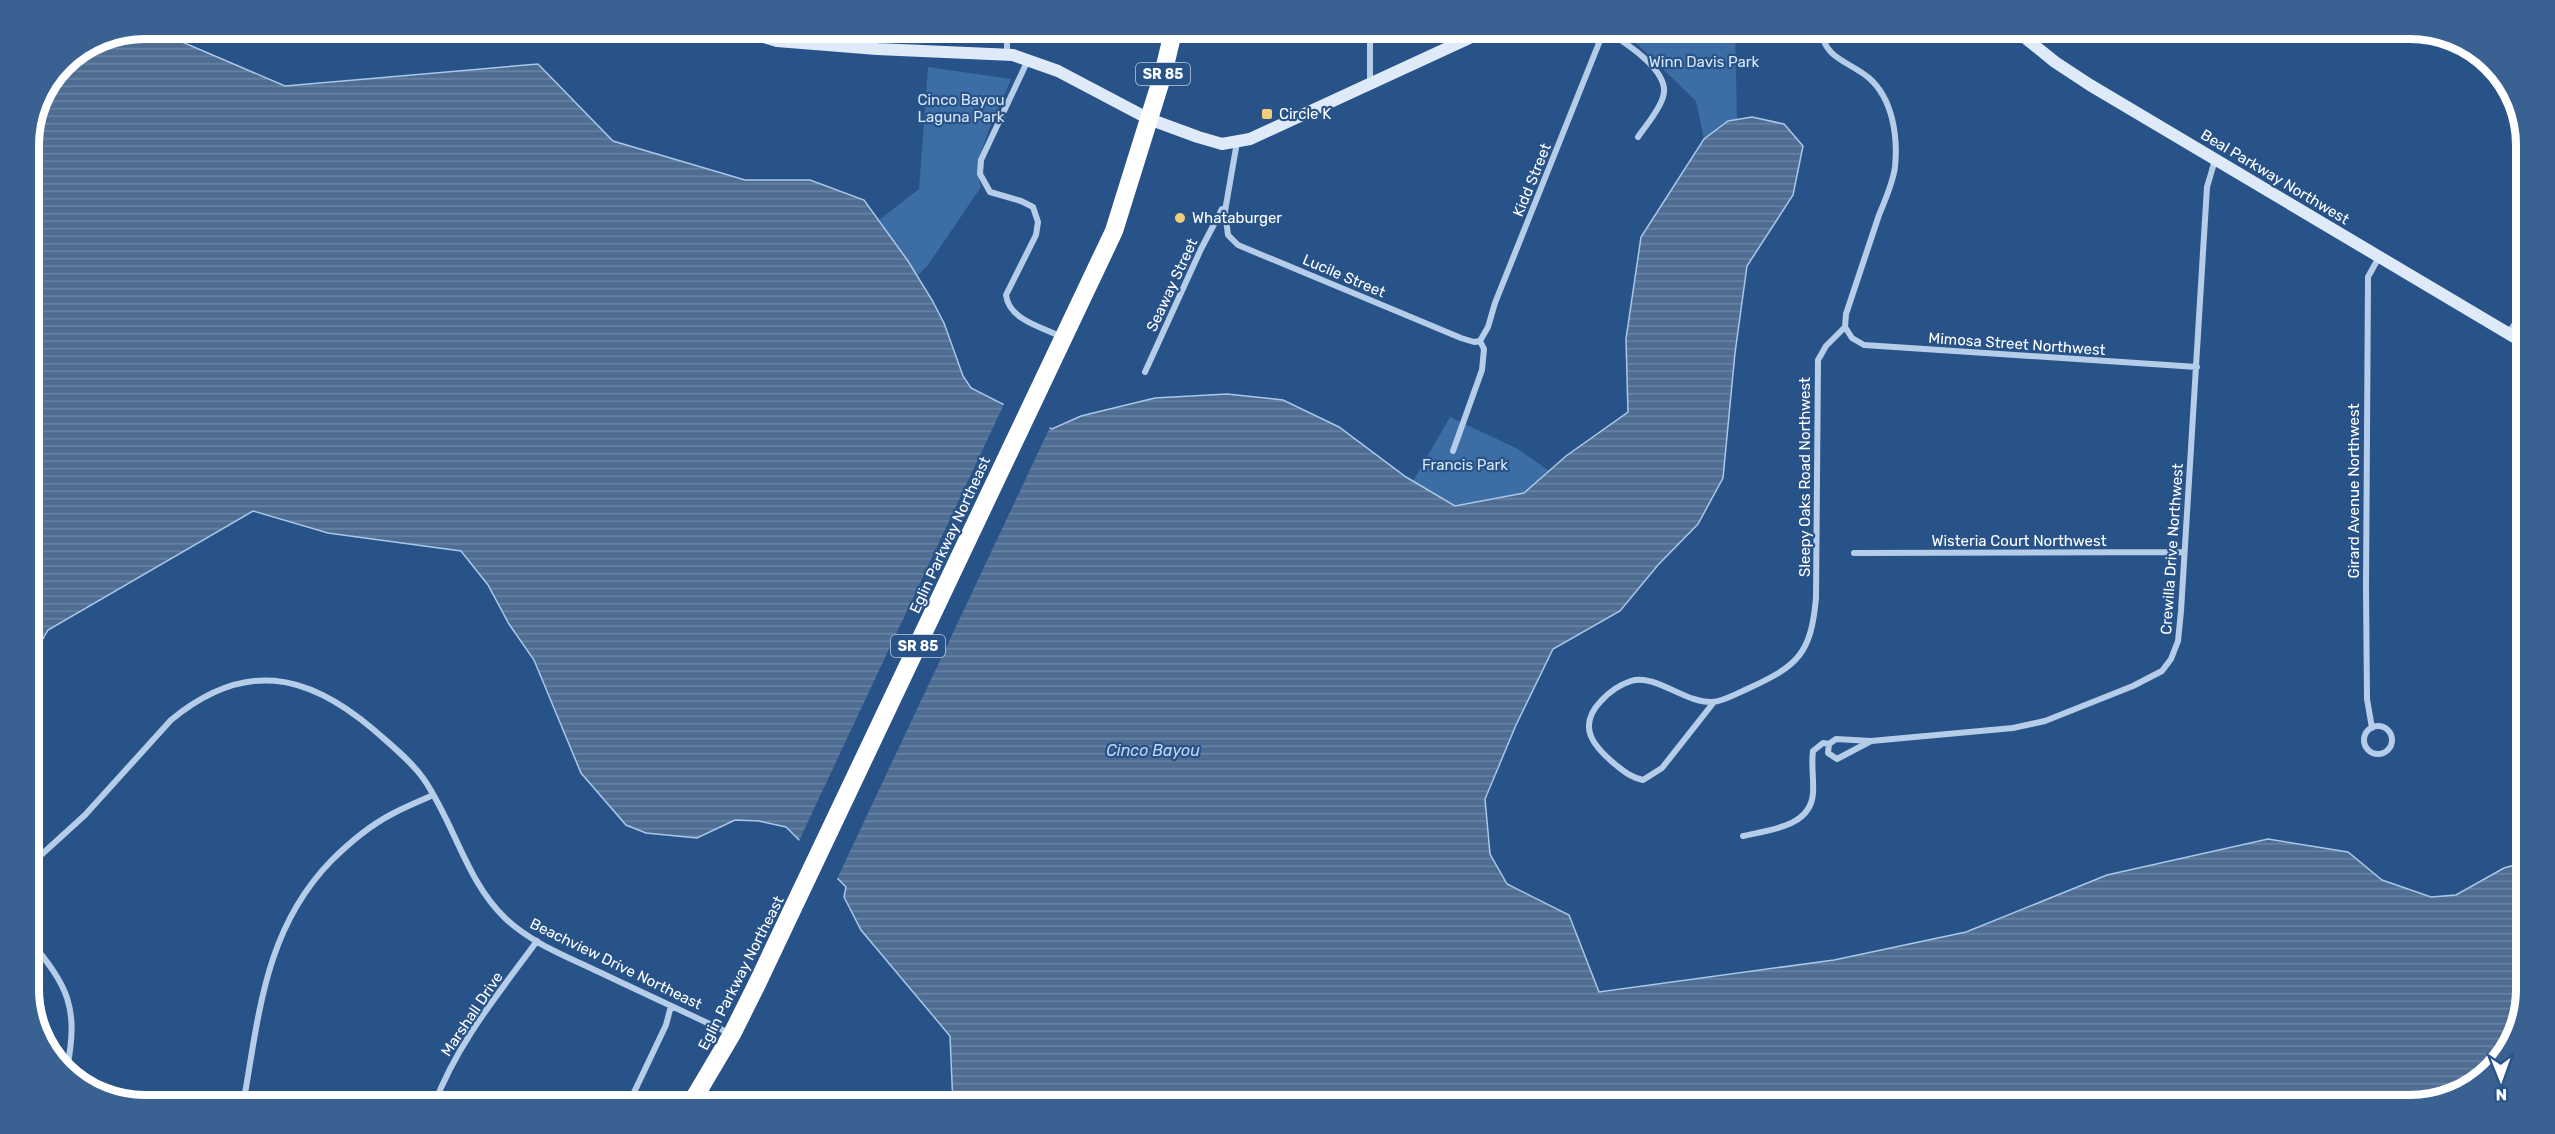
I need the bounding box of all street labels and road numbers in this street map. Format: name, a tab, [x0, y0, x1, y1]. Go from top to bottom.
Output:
road number: SR 85	[1136, 63, 1190, 85]
street label: Beal Parkway Northwest	[2197, 125, 2353, 229]
street label: Kidd Street	[1509, 141, 1555, 219]
street label: Seaway Street	[1143, 235, 1202, 334]
street label: Lucile Street	[1300, 250, 1388, 302]
street label: Mimosa Street Northwest	[1928, 329, 2106, 359]
street label: Sleepy Oaks Road Northwest	[1796, 377, 1814, 577]
street label: Girard Avenue Northwest	[2345, 403, 2363, 579]
street label: Eglin Parkway Northeast	[906, 454, 994, 616]
street label: Crewilla Drive Northwest	[2157, 463, 2187, 635]
street label: Wisteria Court Northwest	[1931, 532, 2107, 550]
road number: SR 85	[891, 635, 945, 657]
street label: Eglin Parkway Northeast	[694, 893, 788, 1053]
street label: Beachview Drive Northeast	[527, 914, 705, 1014]
street label: Marshall Drive	[437, 968, 507, 1060]

